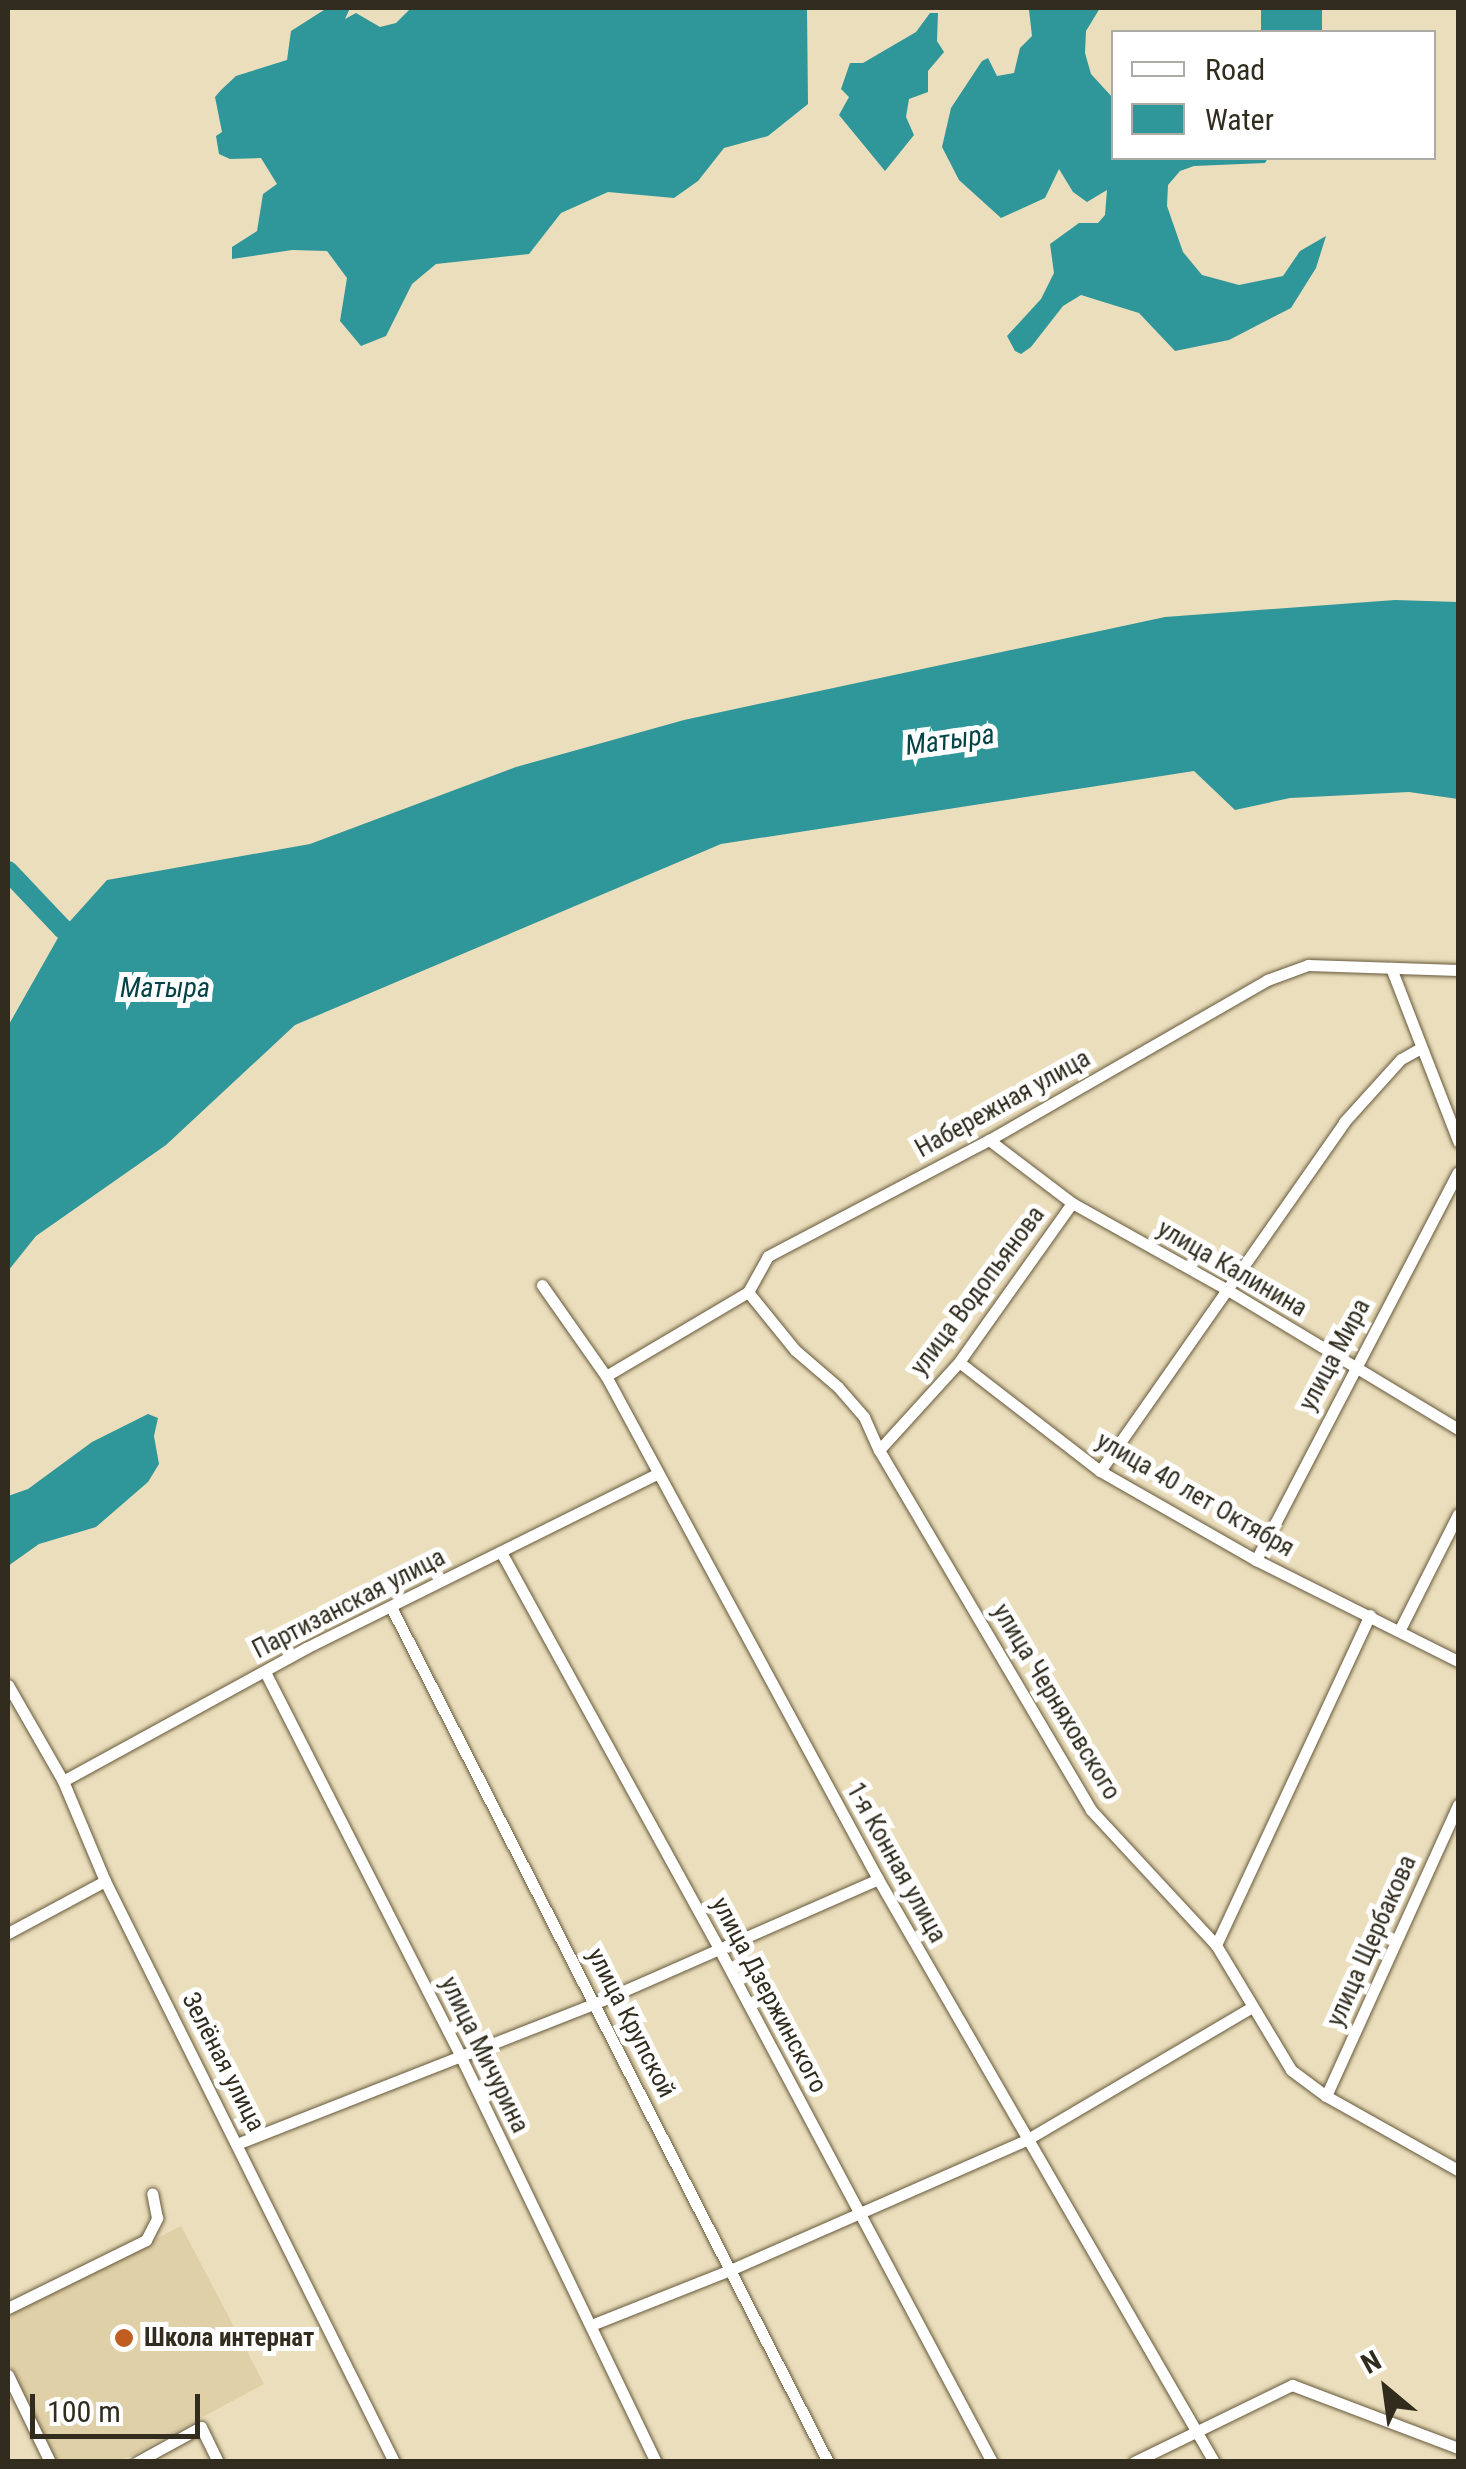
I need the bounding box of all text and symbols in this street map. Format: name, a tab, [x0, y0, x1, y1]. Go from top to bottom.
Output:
legend	[1111, 30, 1436, 160]
text: Road	[1205, 52, 1265, 87]
text: Water	[1205, 102, 1274, 137]
water label: Матыра	[903, 717, 997, 763]
water label: Матыра	[120, 971, 210, 1005]
street label: Набережная улица	[910, 1044, 1096, 1164]
street label: улица Водопьянова	[905, 1200, 1051, 1382]
street label: улица Калинина	[1152, 1214, 1312, 1324]
street label: улица Мира	[1293, 1294, 1377, 1416]
street label: улица 40 лет Октября	[1091, 1426, 1299, 1564]
street label: Партизанская улица	[248, 1543, 450, 1665]
street label: улица Черняховского	[986, 1599, 1126, 1805]
street label: 1-я Конная улица	[840, 1778, 952, 1948]
street label: улица Щербакова	[1321, 1851, 1423, 2031]
street label: улица Дзержинского	[705, 1892, 833, 2098]
street label: улица Крупской	[580, 1943, 682, 2103]
street label: улица Мичурина	[433, 1972, 535, 2138]
street label: Зелёная улица	[175, 1987, 271, 2137]
place label: Школа интернат	[144, 2323, 314, 2353]
marker: Школа интернат	[113, 2327, 135, 2349]
north arrow	[1336, 2339, 1436, 2439]
text: N	[1356, 2344, 1387, 2381]
scale bar	[35, 2374, 205, 2436]
text: 100 m	[47, 2394, 121, 2429]

